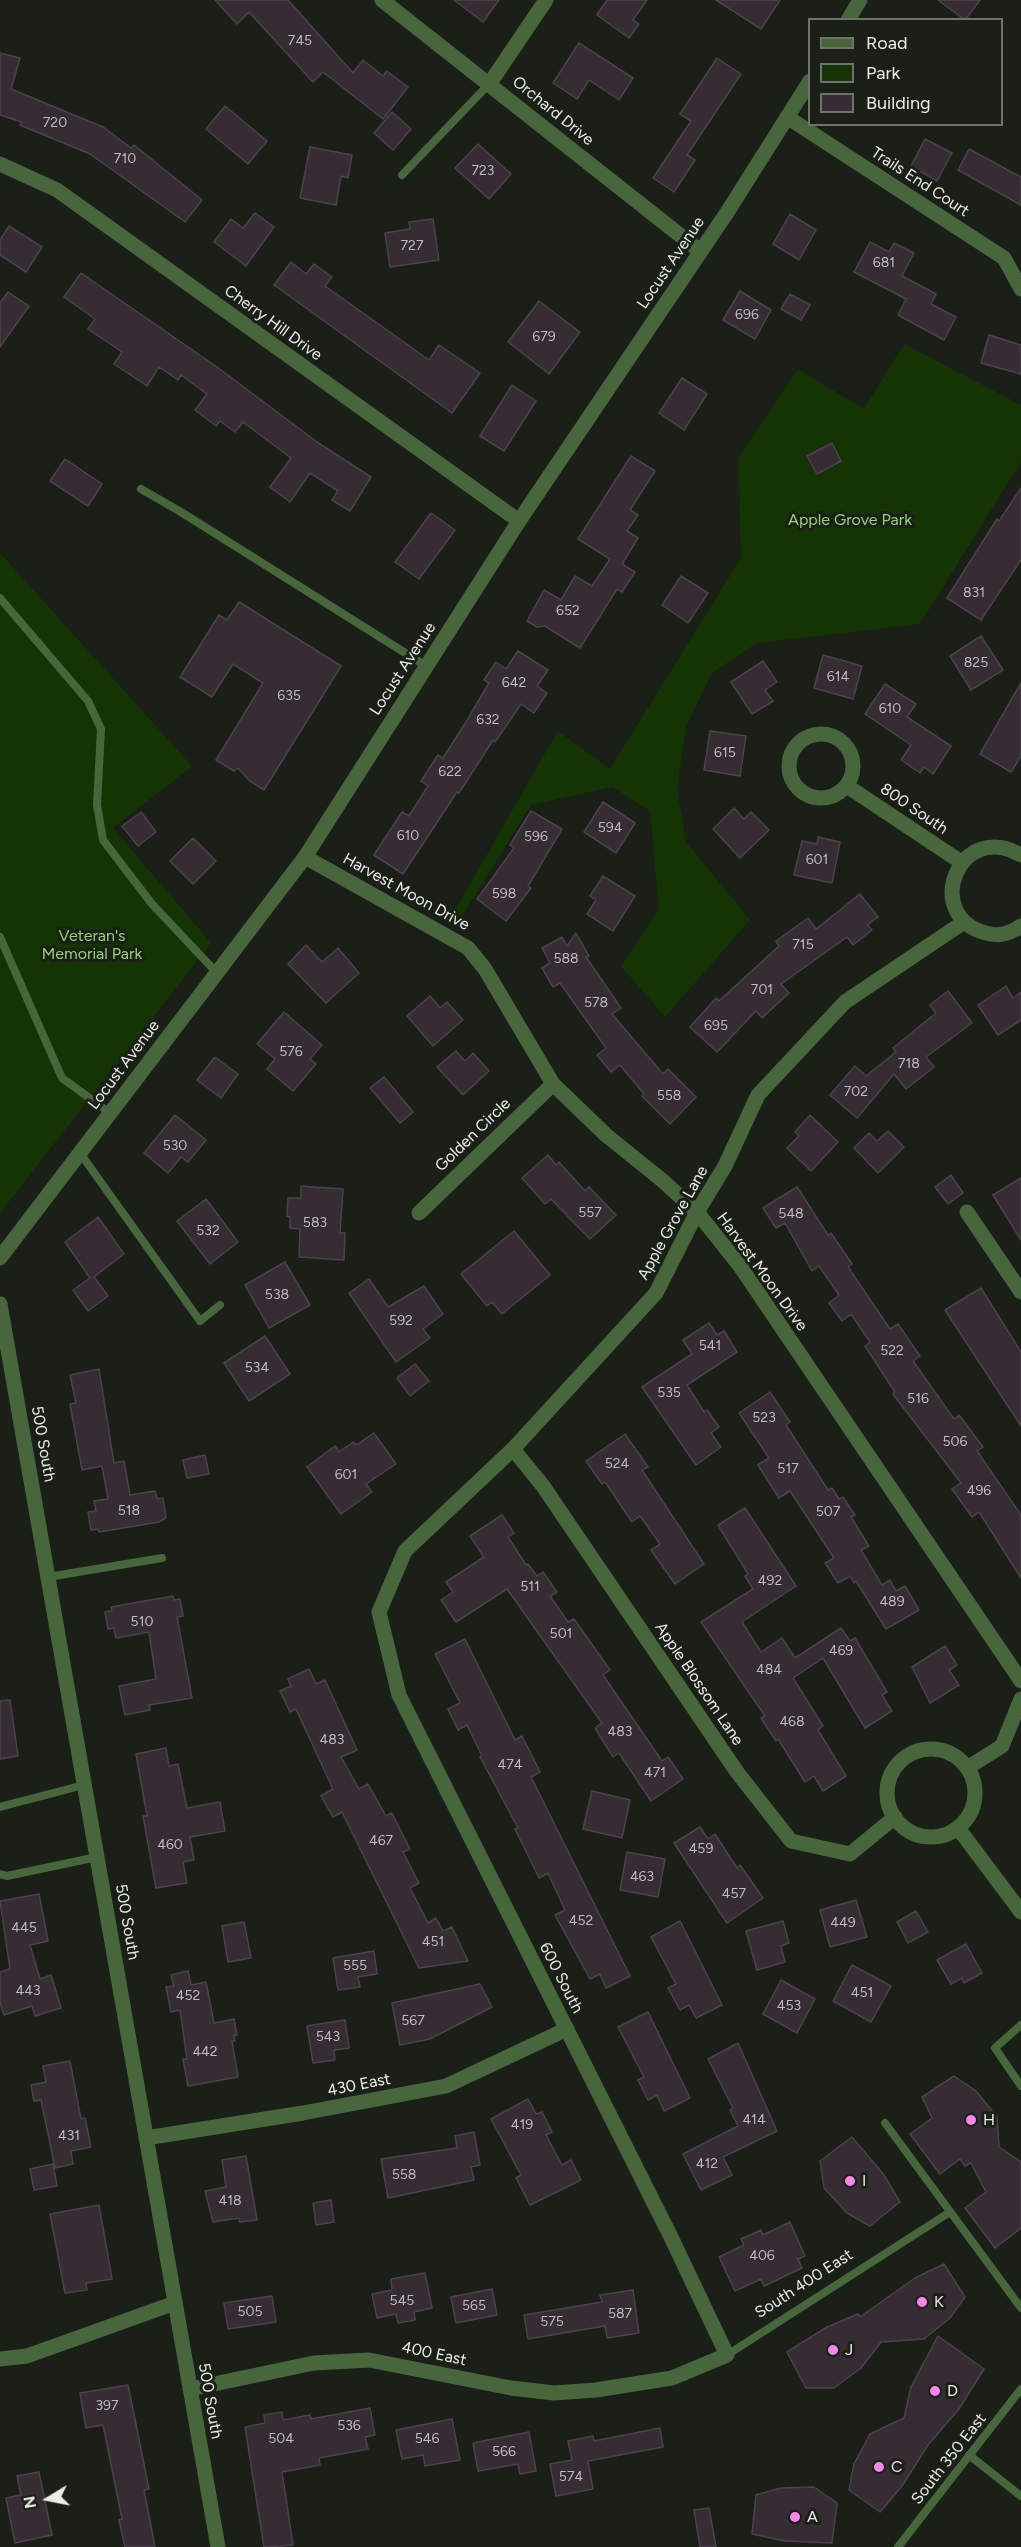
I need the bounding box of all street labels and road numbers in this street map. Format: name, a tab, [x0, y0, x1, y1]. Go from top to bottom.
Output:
street label: Orchard Drive	[508, 72, 598, 150]
street label: Trails End Court	[867, 143, 973, 221]
street label: Locust Avenue	[633, 213, 709, 313]
street label: Cherry Hill Drive	[220, 281, 326, 365]
street label: Locust Avenue	[366, 619, 440, 719]
street label: 800 South	[877, 779, 951, 839]
street label: Harvest Moon Drive	[339, 849, 473, 935]
street label: Locust Avenue	[84, 1017, 164, 1113]
street label: Golden Circle	[431, 1094, 515, 1176]
street label: Apple Grove Lane	[634, 1163, 712, 1283]
street label: Harvest Moon Drive	[713, 1209, 811, 1335]
street label: 500 South	[27, 1405, 59, 1483]
street label: Apple Blossom Lane	[651, 1619, 747, 1749]
street label: 500 South	[111, 1883, 143, 1961]
street label: 600 South	[535, 1940, 587, 2016]
street label: 430 East	[326, 2069, 392, 2101]
street label: South 400 East	[752, 2245, 856, 2323]
street label: 400 East	[400, 2338, 468, 2370]
street label: 500 South	[194, 2362, 226, 2440]
street label: South 350 East	[908, 2410, 990, 2508]

